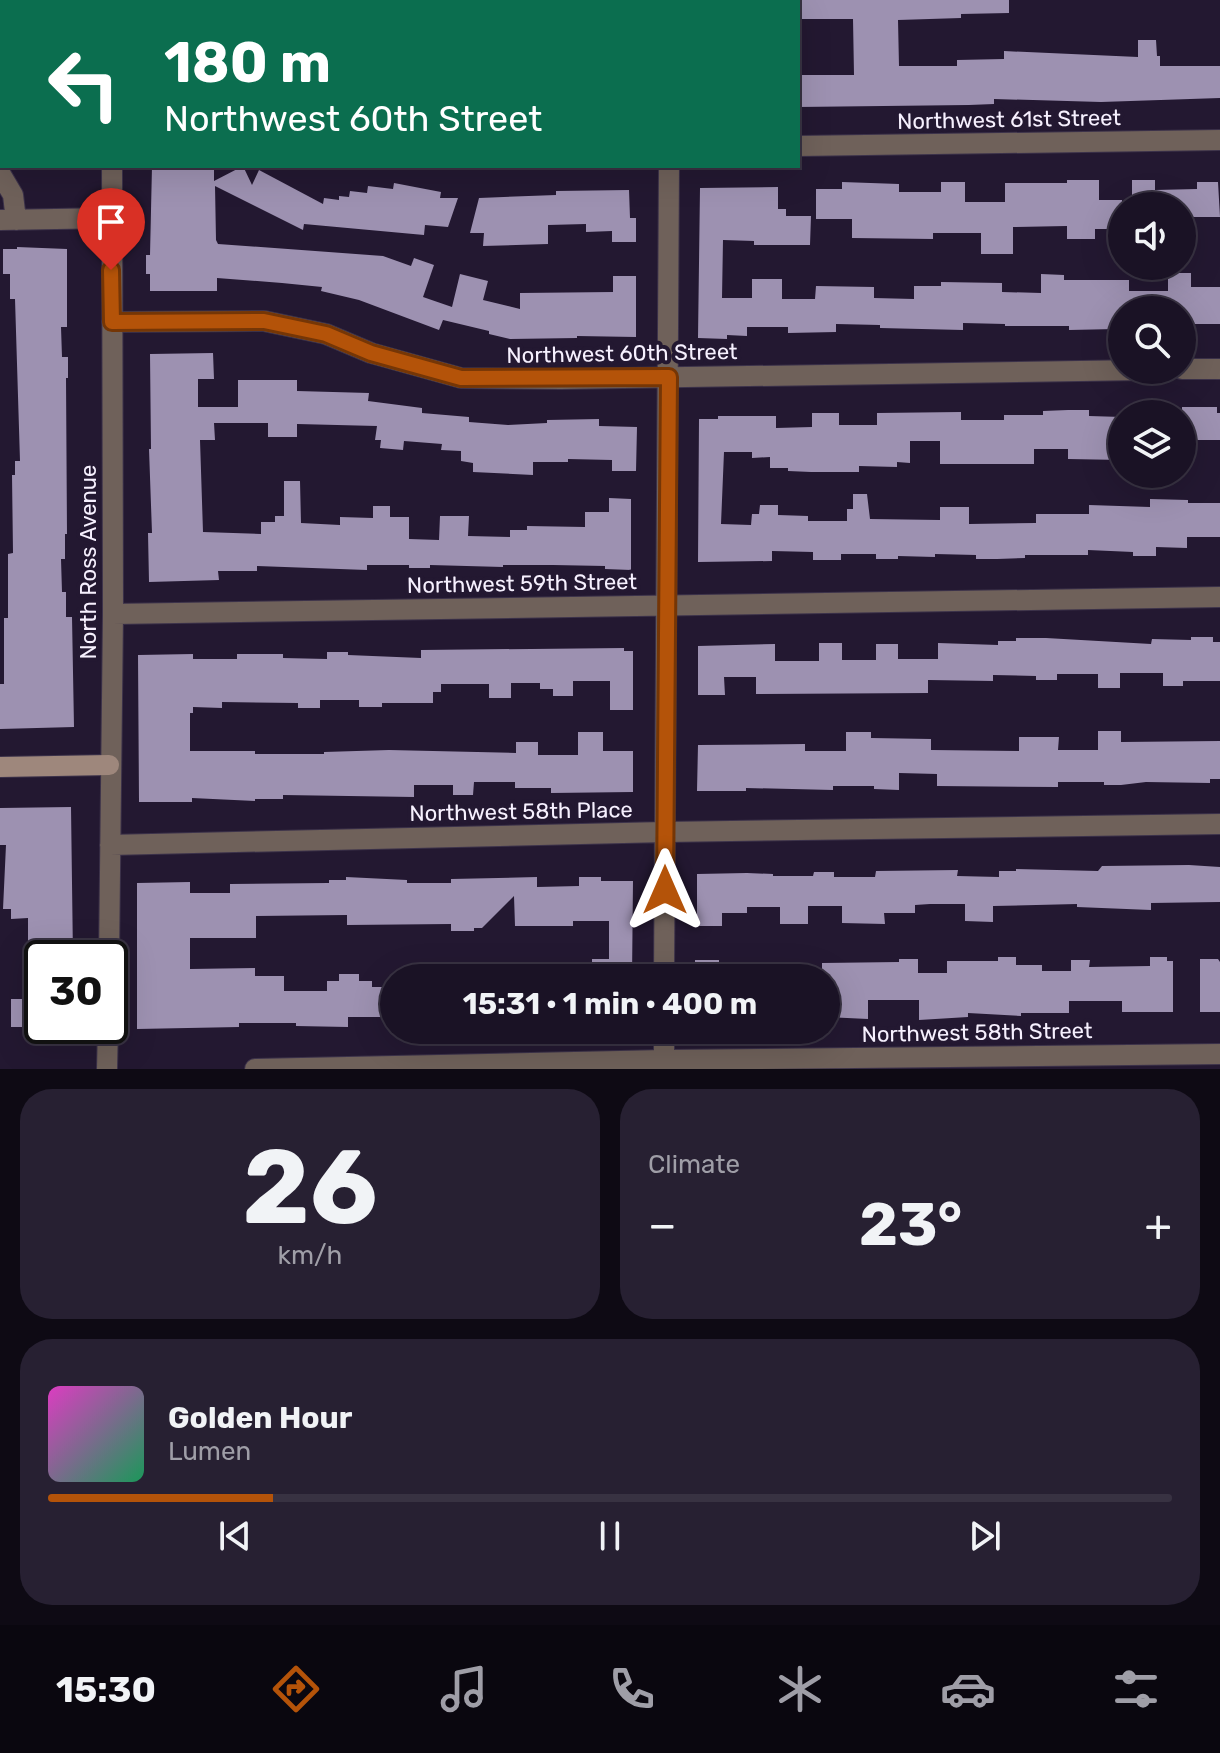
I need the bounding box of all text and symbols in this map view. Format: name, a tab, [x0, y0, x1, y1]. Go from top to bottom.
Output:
text: 180 m	[164, 30, 331, 96]
icon: left	[32, 32, 136, 136]
text: Northwest 60th Street	[164, 97, 542, 140]
street label: Northwest 61st Street	[897, 104, 1122, 135]
pin	[77, 188, 145, 270]
map controls	[1108, 192, 1196, 488]
button: sound	[1108, 192, 1196, 280]
icon: arrive	[89, 200, 133, 244]
button: search	[1108, 296, 1196, 384]
street label: Northwest 60th Street	[506, 338, 738, 369]
button: layers	[1108, 400, 1196, 488]
street label: North Ross Avenue	[75, 465, 102, 659]
street label: Northwest 59th Street	[407, 568, 638, 599]
street label: Northwest 58th Place	[409, 796, 633, 827]
position arrow	[623, 848, 707, 932]
speed limit sign: 30	[24, 940, 128, 1044]
text: 15:31 · 1 min · 400 m	[463, 986, 757, 1022]
street label: Northwest 58th Street	[861, 1017, 1093, 1048]
text: 26	[242, 1126, 378, 1249]
text: Climate	[648, 1149, 740, 1180]
text: 23°	[859, 1189, 962, 1260]
text: −	[648, 1199, 677, 1251]
text: +	[1145, 1199, 1172, 1251]
text: km/h	[278, 1240, 342, 1271]
text: Golden Hour	[168, 1400, 352, 1436]
text: Lumen	[168, 1436, 251, 1467]
icon: previous	[213, 1514, 257, 1558]
icon: pause	[588, 1514, 632, 1558]
icon: next	[963, 1514, 1007, 1558]
icon: directions	[268, 1661, 324, 1717]
icon: music	[436, 1661, 492, 1717]
icon: phone	[604, 1661, 660, 1717]
icon: climate	[772, 1661, 828, 1717]
icon: car	[940, 1661, 996, 1717]
icon: filters	[1108, 1661, 1164, 1717]
text: 15:30	[56, 1668, 156, 1711]

